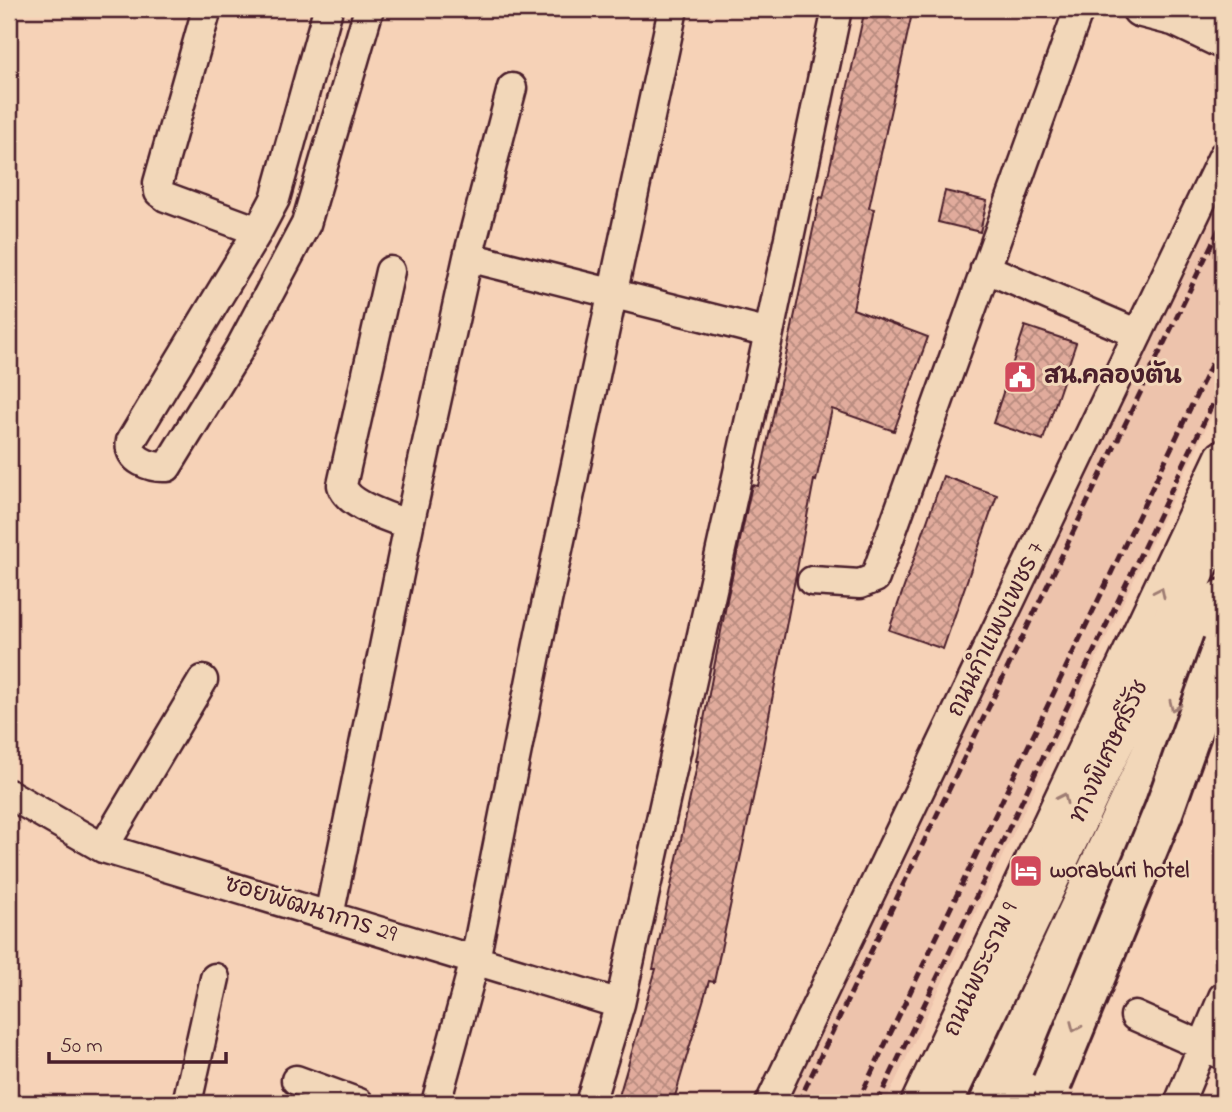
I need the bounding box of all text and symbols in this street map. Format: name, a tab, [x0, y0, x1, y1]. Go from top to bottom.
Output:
public building icon: สน.คลองตัน	[1001, 358, 1039, 396]
place label: สน.คลองตัน	[1044, 360, 1182, 395]
street label: ถนนกำแพงเพชร 7	[939, 536, 1055, 723]
one-way arrow	[1152, 587, 1166, 599]
street label: ทางพิเศษศรีรัช	[1062, 675, 1159, 829]
one-way arrow	[1168, 699, 1182, 711]
one-way arrow	[1055, 793, 1069, 805]
hotel icon: woraburi hotel	[1007, 852, 1045, 890]
place label: woraburi hotel	[1050, 854, 1189, 889]
street label: ซอยพัฒนาการ 29	[219, 867, 401, 953]
street label: ถนนพระราม 9	[936, 896, 1029, 1043]
one-way arrow	[1069, 1020, 1083, 1033]
scale bar	[49, 1021, 226, 1065]
text: 50 m	[60, 1032, 103, 1062]

